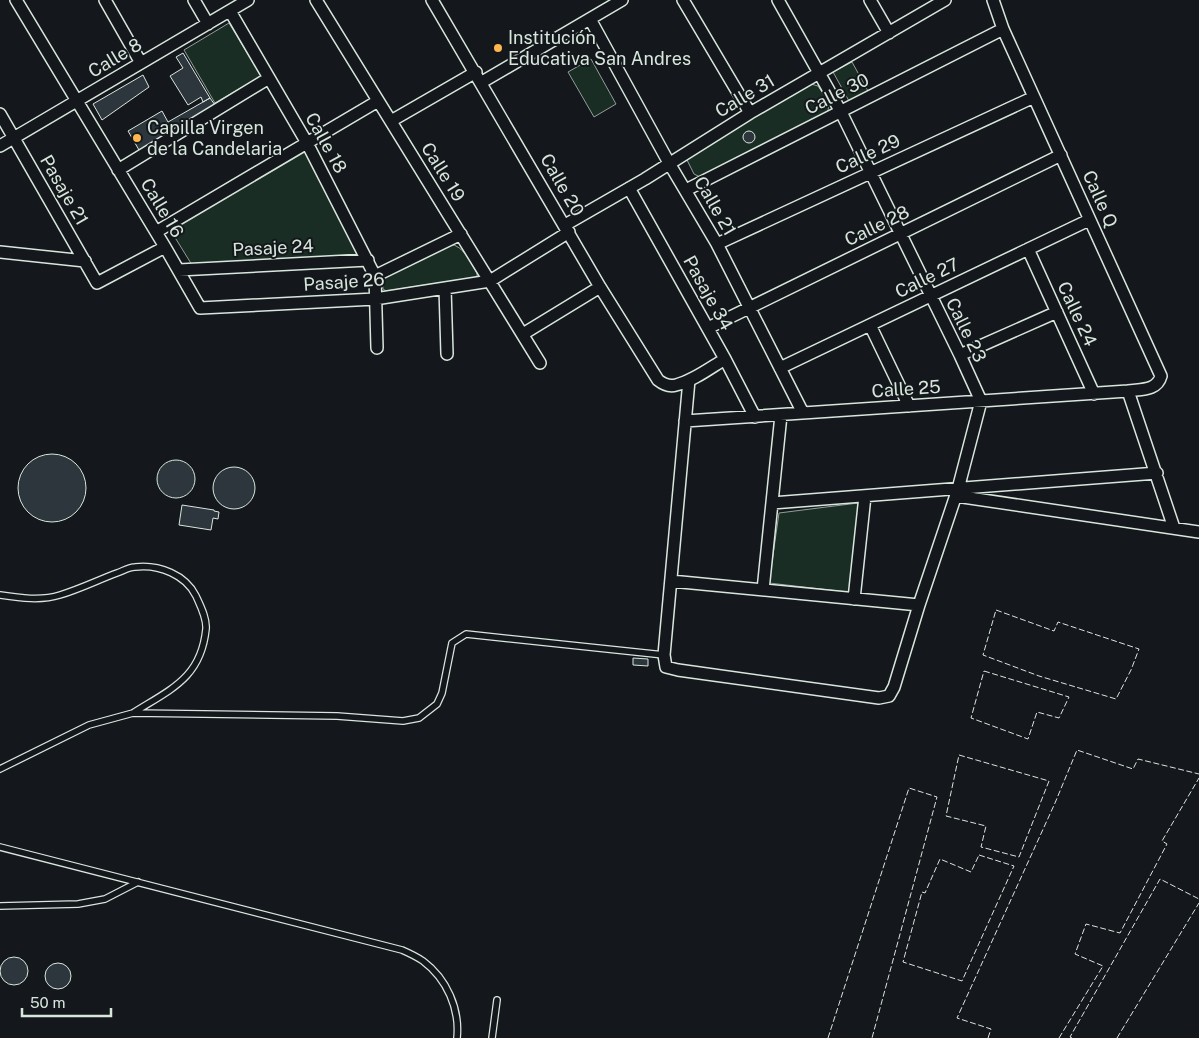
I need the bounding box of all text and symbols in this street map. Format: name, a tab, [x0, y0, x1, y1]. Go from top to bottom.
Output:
place label: Institución Educativa San Andres	[508, 27, 691, 69]
street label: Calle 8	[84, 33, 145, 82]
marker: Institución Educativa San Andres	[492, 42, 504, 54]
street label: Calle 30	[801, 69, 872, 119]
street label: Calle 31	[711, 70, 778, 121]
street label: Calle 18	[301, 109, 352, 177]
place label: Capilla Virgen de la Candelaria	[147, 117, 282, 159]
street label: Calle 29	[832, 129, 903, 178]
marker: Capilla Virgen de la Candelaria	[131, 132, 143, 144]
street label: Calle 19	[417, 138, 470, 205]
street label: Calle 20	[536, 150, 589, 220]
street label: Pasaje 21	[36, 151, 93, 229]
street label: Calle Q	[1079, 167, 1122, 231]
street label: Calle 21	[690, 172, 741, 239]
street label: Calle 16	[137, 174, 188, 241]
street label: Calle 28	[841, 201, 913, 250]
street label: Pasaje 24	[232, 235, 314, 260]
street label: Pasaje 34	[679, 252, 738, 334]
street label: Calle 27	[891, 253, 962, 302]
street label: Pasaje 26	[303, 268, 385, 295]
street label: Calle 24	[1053, 278, 1102, 349]
street label: Calle 23	[942, 294, 991, 365]
street label: Calle 25	[871, 376, 941, 401]
scale bar	[22, 986, 111, 1018]
text: 50 m	[30, 994, 65, 1011]

